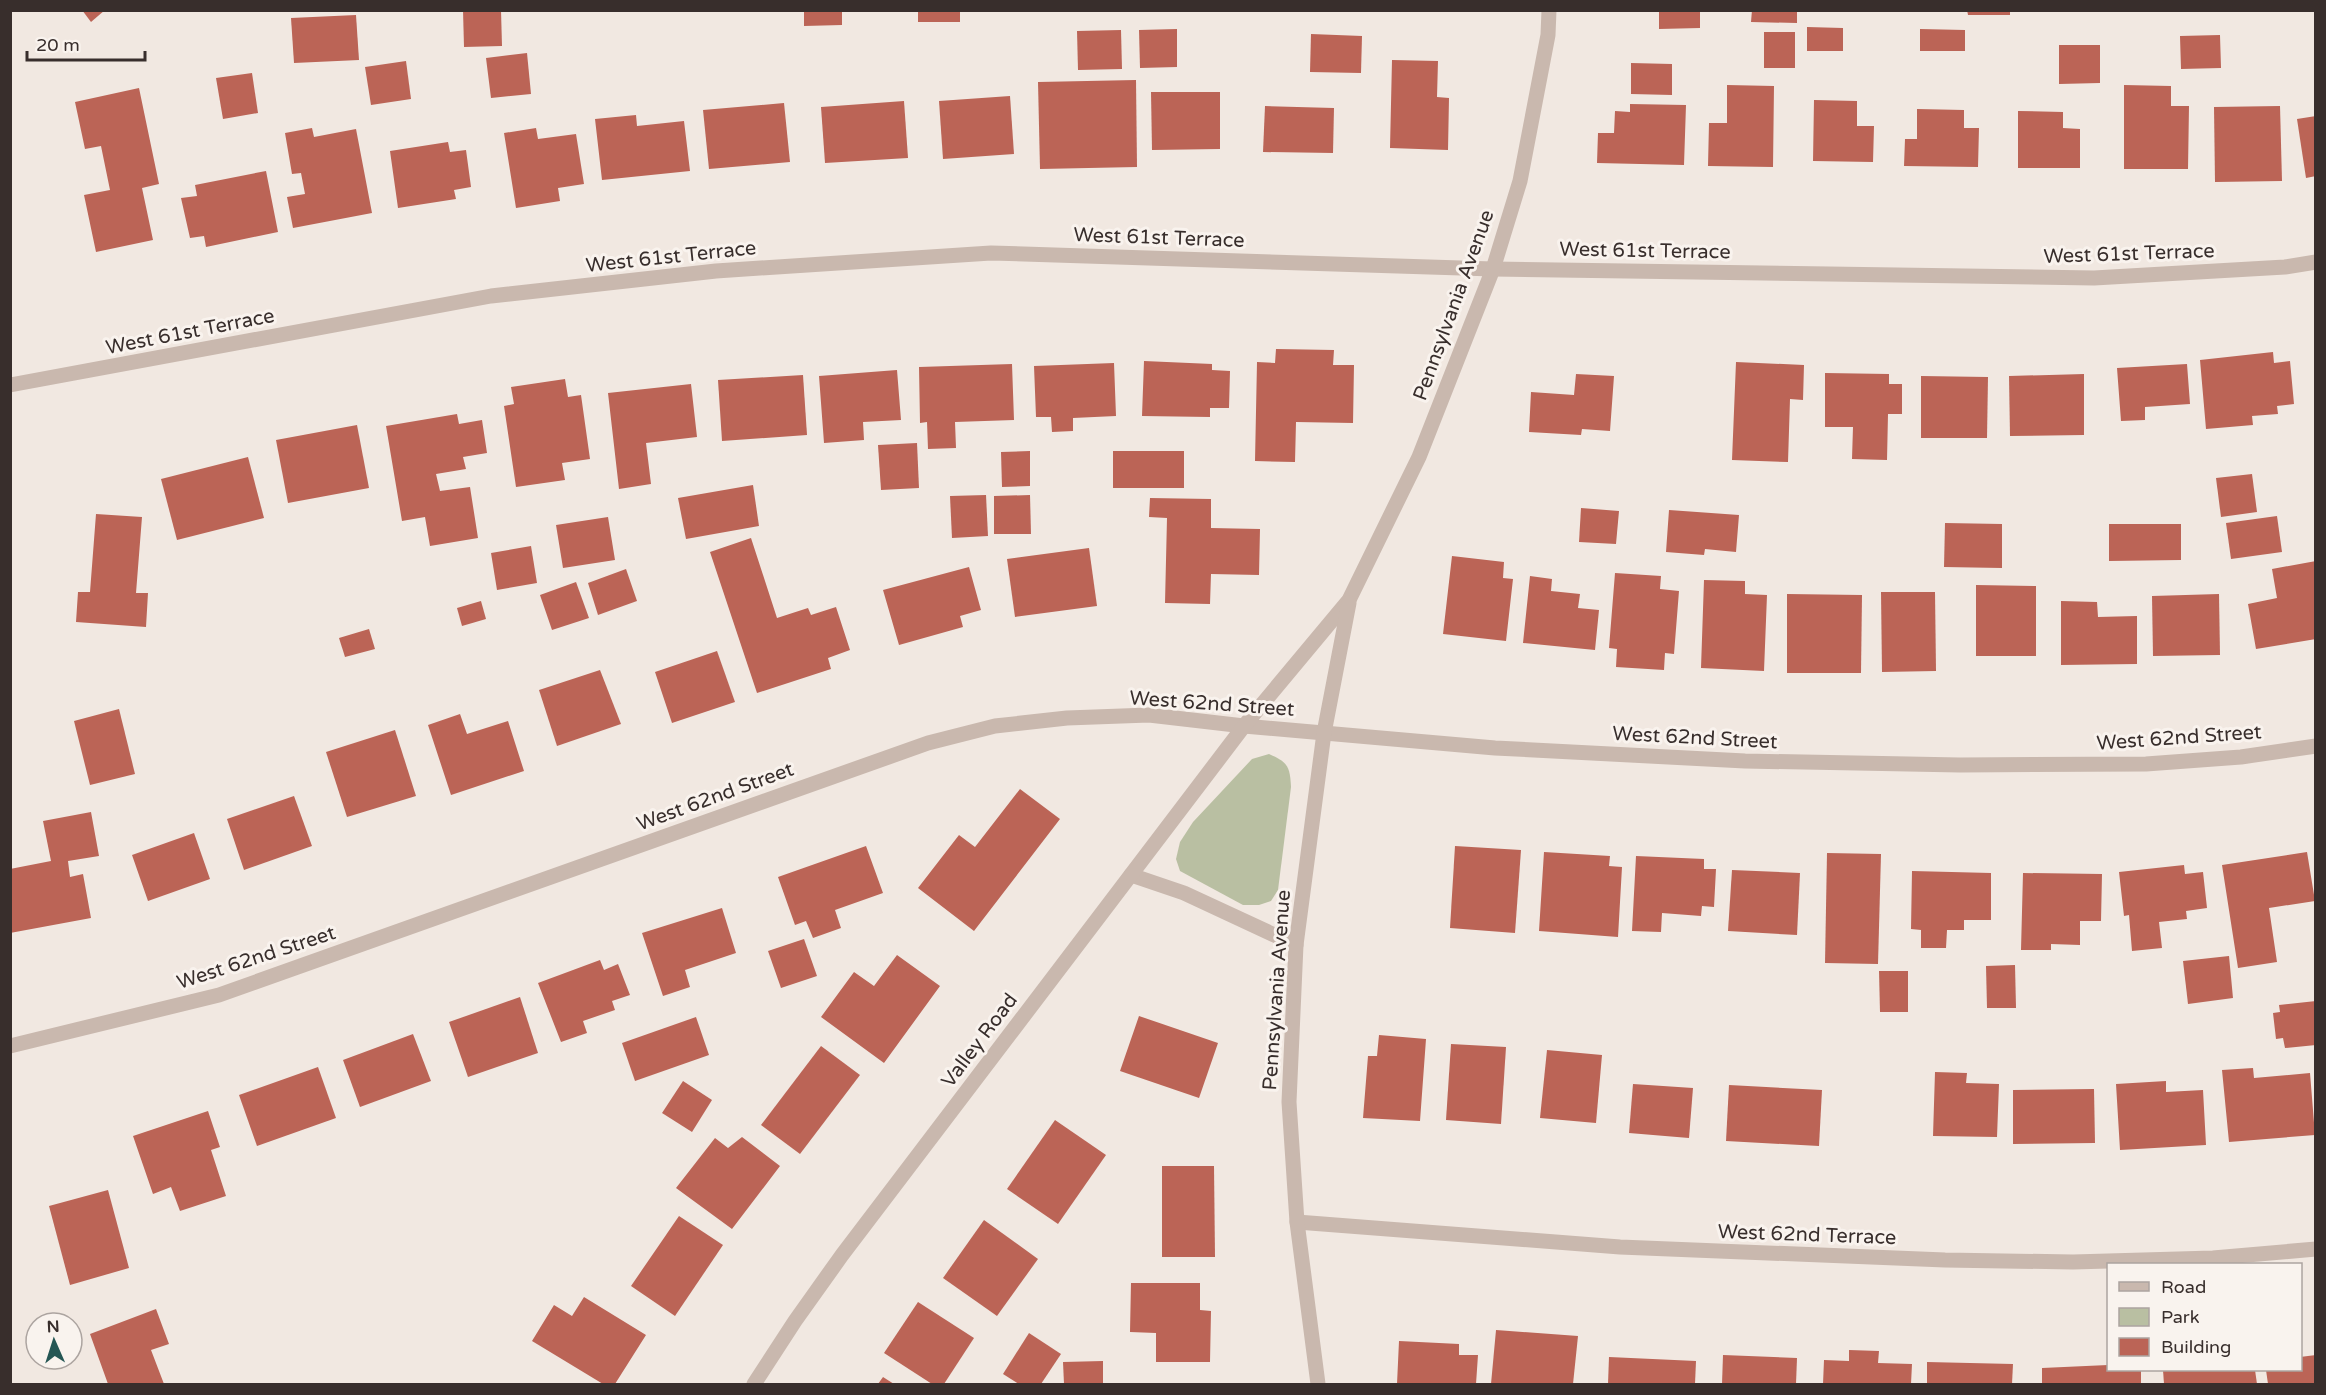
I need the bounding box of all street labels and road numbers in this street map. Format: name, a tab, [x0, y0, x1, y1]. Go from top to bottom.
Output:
street label: Pennsylvania Avenue	[1408, 207, 1500, 404]
street label: West 61st Terrace	[1073, 223, 1245, 253]
street label: West 61st Terrace	[585, 236, 757, 278]
street label: West 61st Terrace	[1559, 238, 1731, 264]
street label: West 61st Terrace	[2043, 239, 2215, 269]
street label: West 61st Terrace	[104, 304, 276, 360]
street label: West 62nd Street	[1129, 686, 1296, 722]
street label: West 62nd Street	[2096, 720, 2263, 756]
street label: West 62nd Street	[1612, 722, 1778, 754]
street label: West 62nd Street	[634, 757, 797, 836]
street label: Pennsylvania Avenue	[1258, 889, 1296, 1091]
street label: West 62nd Street	[174, 921, 339, 995]
street label: Valley Road	[937, 989, 1023, 1092]
street label: West 62nd Terrace	[1717, 1220, 1897, 1250]

